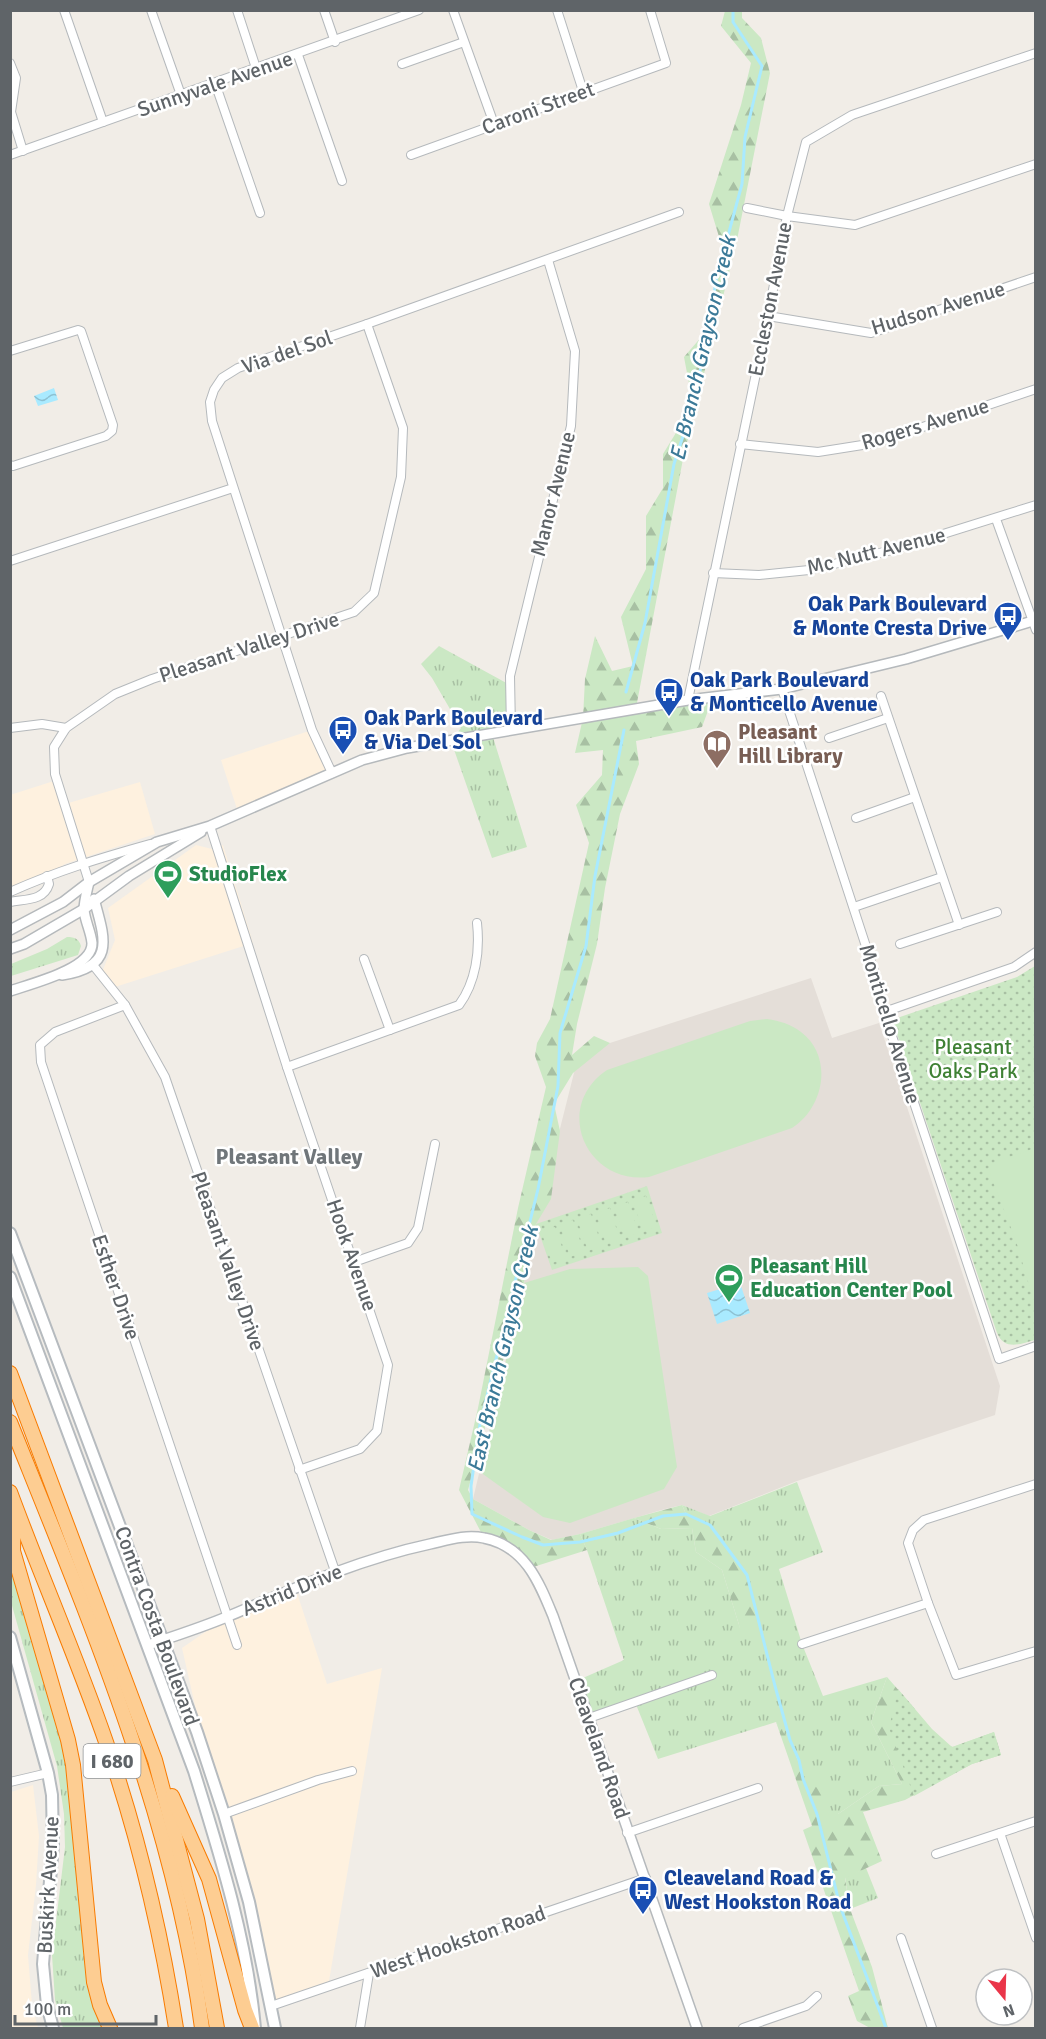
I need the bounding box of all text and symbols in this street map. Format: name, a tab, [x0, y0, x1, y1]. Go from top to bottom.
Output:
street label: Sunnyvale Avenue	[134, 45, 296, 123]
street label: Caroni Street	[478, 76, 598, 140]
street label: Eccleston Avenue	[742, 220, 798, 378]
water label: E. Branch Grayson Creek	[664, 231, 742, 463]
street label: Hudson Avenue	[868, 275, 1008, 341]
street label: Via del Sol	[238, 324, 336, 380]
street label: Rogers Avenue	[858, 392, 992, 456]
street label: Manor Avenue	[525, 429, 581, 559]
street label: Mc Nutt Avenue	[804, 521, 948, 581]
place label: Oak Park Boulevard & Monte Cresta Drive	[793, 591, 987, 641]
bus stop icon: Oak Park Boulevard & Monte Cresta Drive	[992, 600, 1024, 642]
street label: Pleasant Valley Drive	[156, 606, 342, 688]
place label: Oak Park Boulevard & Monticello Avenue	[690, 667, 878, 717]
bus stop icon: Oak Park Boulevard & Monticello Avenue	[653, 676, 685, 718]
place label: Oak Park Boulevard & Via Del Sol	[364, 705, 543, 755]
bus stop icon: Oak Park Boulevard & Via Del Sol	[327, 714, 359, 756]
place label: Pleasant Hill Library	[738, 719, 843, 769]
library icon: Pleasant Hill Library	[701, 728, 733, 770]
sports icon: StudioFlex	[152, 858, 184, 900]
place label: StudioFlex	[189, 861, 288, 887]
street label: Monticello Avenue	[853, 941, 927, 1107]
park label: Pleasant Oaks Park	[929, 1034, 1018, 1084]
district label: Pleasant Valley	[216, 1143, 362, 1170]
street label: Pleasant Valley Drive	[185, 1168, 271, 1354]
street label: Hook Avenue	[321, 1196, 383, 1314]
water label: East Branch Grayson Creek	[461, 1221, 544, 1475]
street label: Esther Drive	[86, 1231, 146, 1343]
place label: Pleasant Hill Education Center Pool	[750, 1253, 953, 1303]
sports icon: Pleasant Hill Education Center Pool	[713, 1262, 745, 1304]
street label: Contra Costa Boulevard	[109, 1523, 205, 1729]
street label: Astrid Drive	[238, 1558, 346, 1622]
street label: Cleaveland Road	[563, 1674, 635, 1822]
road number: I 680	[84, 1744, 140, 1778]
street label: Buskirk Avenue	[31, 1815, 65, 1955]
place label: Cleaveland Road & West Hookston Road	[664, 1865, 851, 1915]
bus stop icon: Cleaveland Road & West Hookston Road	[627, 1874, 659, 1916]
street label: West Hookston Road	[367, 1900, 549, 1984]
north arrow	[974, 1967, 1034, 2027]
scale bar	[15, 1988, 156, 2026]
text: 100 m	[24, 1998, 71, 2020]
text: N	[1000, 1999, 1017, 2022]

